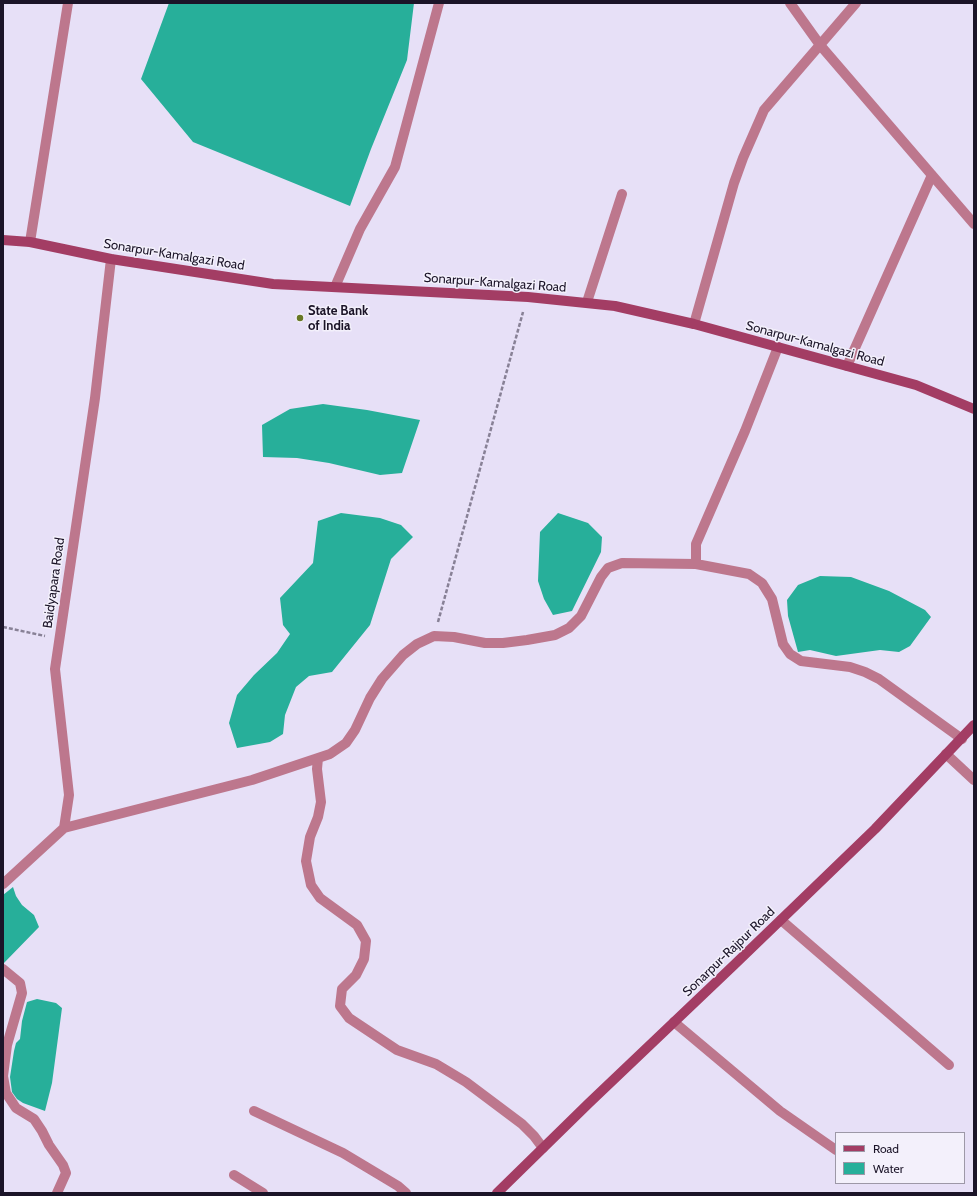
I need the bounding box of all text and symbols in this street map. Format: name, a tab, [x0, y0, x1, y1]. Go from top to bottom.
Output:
street label: Sonarpur-Kamalgazi Road	[102, 236, 246, 274]
street label: Sonarpur-Kamalgazi Road	[423, 270, 567, 296]
place label: State Bank of India	[308, 303, 368, 334]
marker: State Bank of India	[295, 313, 305, 323]
street label: Sonarpur-Kamalgazi Road	[744, 318, 886, 370]
street label: Baidyapara Road	[40, 537, 68, 629]
street label: Sonarpur-Rajpur Road	[680, 904, 778, 1000]
legend	[835, 1132, 965, 1184]
text: Road	[873, 1141, 899, 1156]
text: Water	[873, 1161, 903, 1176]

